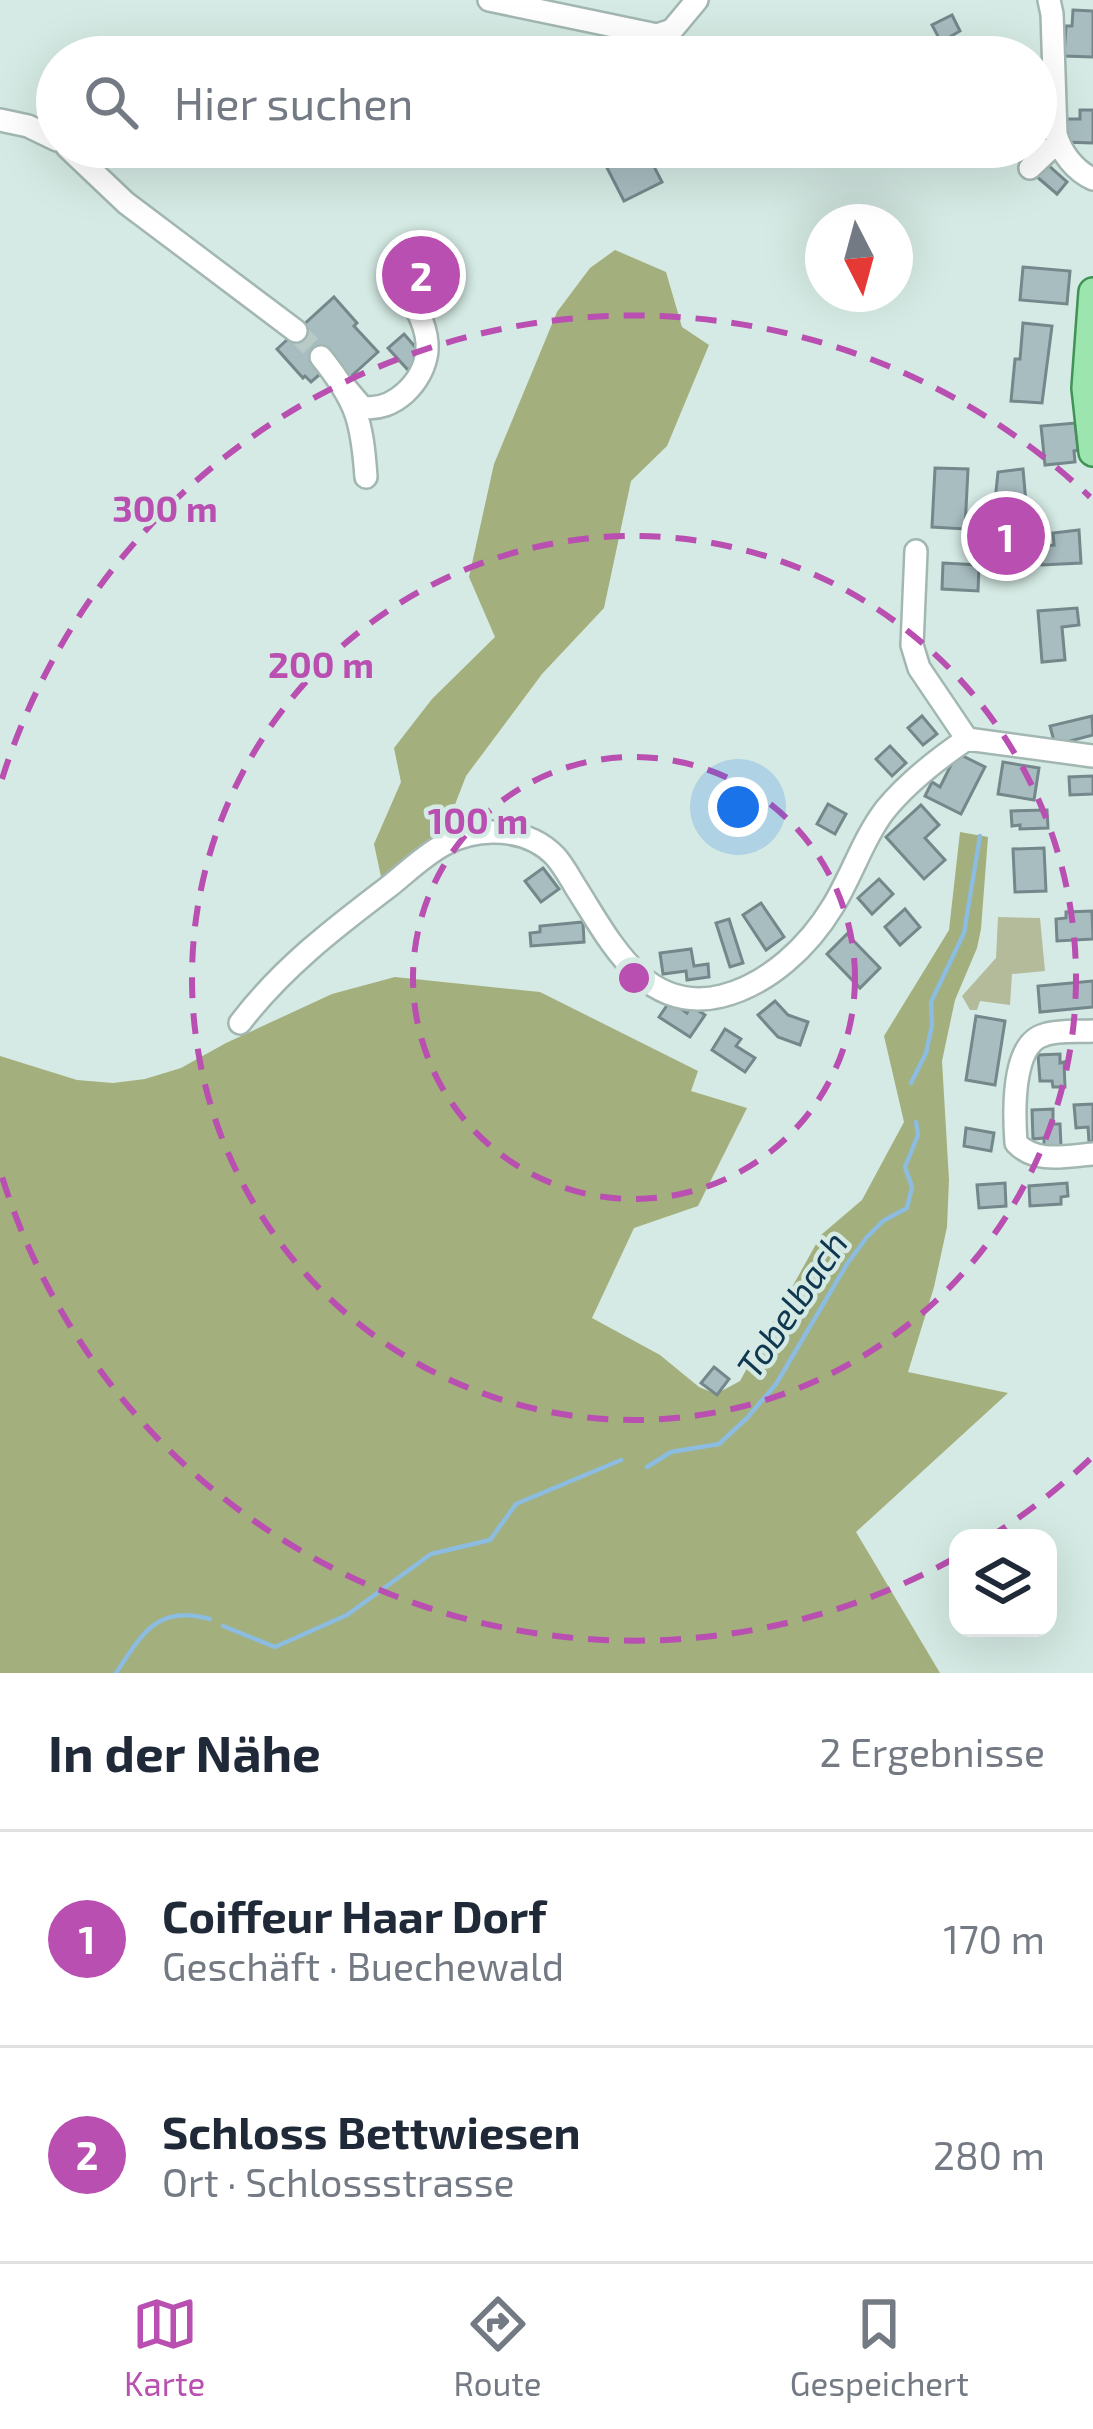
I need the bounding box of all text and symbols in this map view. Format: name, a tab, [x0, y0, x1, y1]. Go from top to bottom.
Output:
search box	[36, 36, 1057, 168]
icon: search	[78, 69, 144, 135]
text: Hier suchen	[174, 75, 414, 129]
north arrow	[805, 204, 913, 312]
pin: 2	[382, 230, 460, 320]
text: 300 m	[112, 486, 218, 529]
pin: 1	[967, 491, 1045, 581]
text: 200 m	[268, 642, 374, 685]
your location	[708, 777, 768, 837]
text: 100 m	[428, 798, 528, 841]
centre of rings	[613, 957, 655, 999]
water label: Tobelbach	[726, 1223, 856, 1385]
map controls	[949, 1529, 1057, 1637]
button: layers	[949, 1529, 1057, 1637]
text: In der Nähe	[48, 1721, 321, 1782]
text: 2 Ergebnisse	[819, 1728, 1045, 1775]
text: Coiffeur Haar Dorf	[162, 1888, 546, 1942]
text: 1	[79, 1915, 95, 1962]
text: 170 m	[943, 1915, 1045, 1962]
text: Geschäft · Buechewald	[162, 1942, 564, 1989]
text: Schloss Bettwiesen	[162, 2104, 581, 2158]
text: 2	[76, 2131, 98, 2178]
text: 280 m	[933, 2131, 1045, 2178]
text: Ort · Schlossstrasse	[162, 2158, 514, 2205]
tab: Karte	[124, 2291, 205, 2403]
tab: Route	[453, 2291, 542, 2403]
tab: Gespeichert	[790, 2291, 969, 2403]

